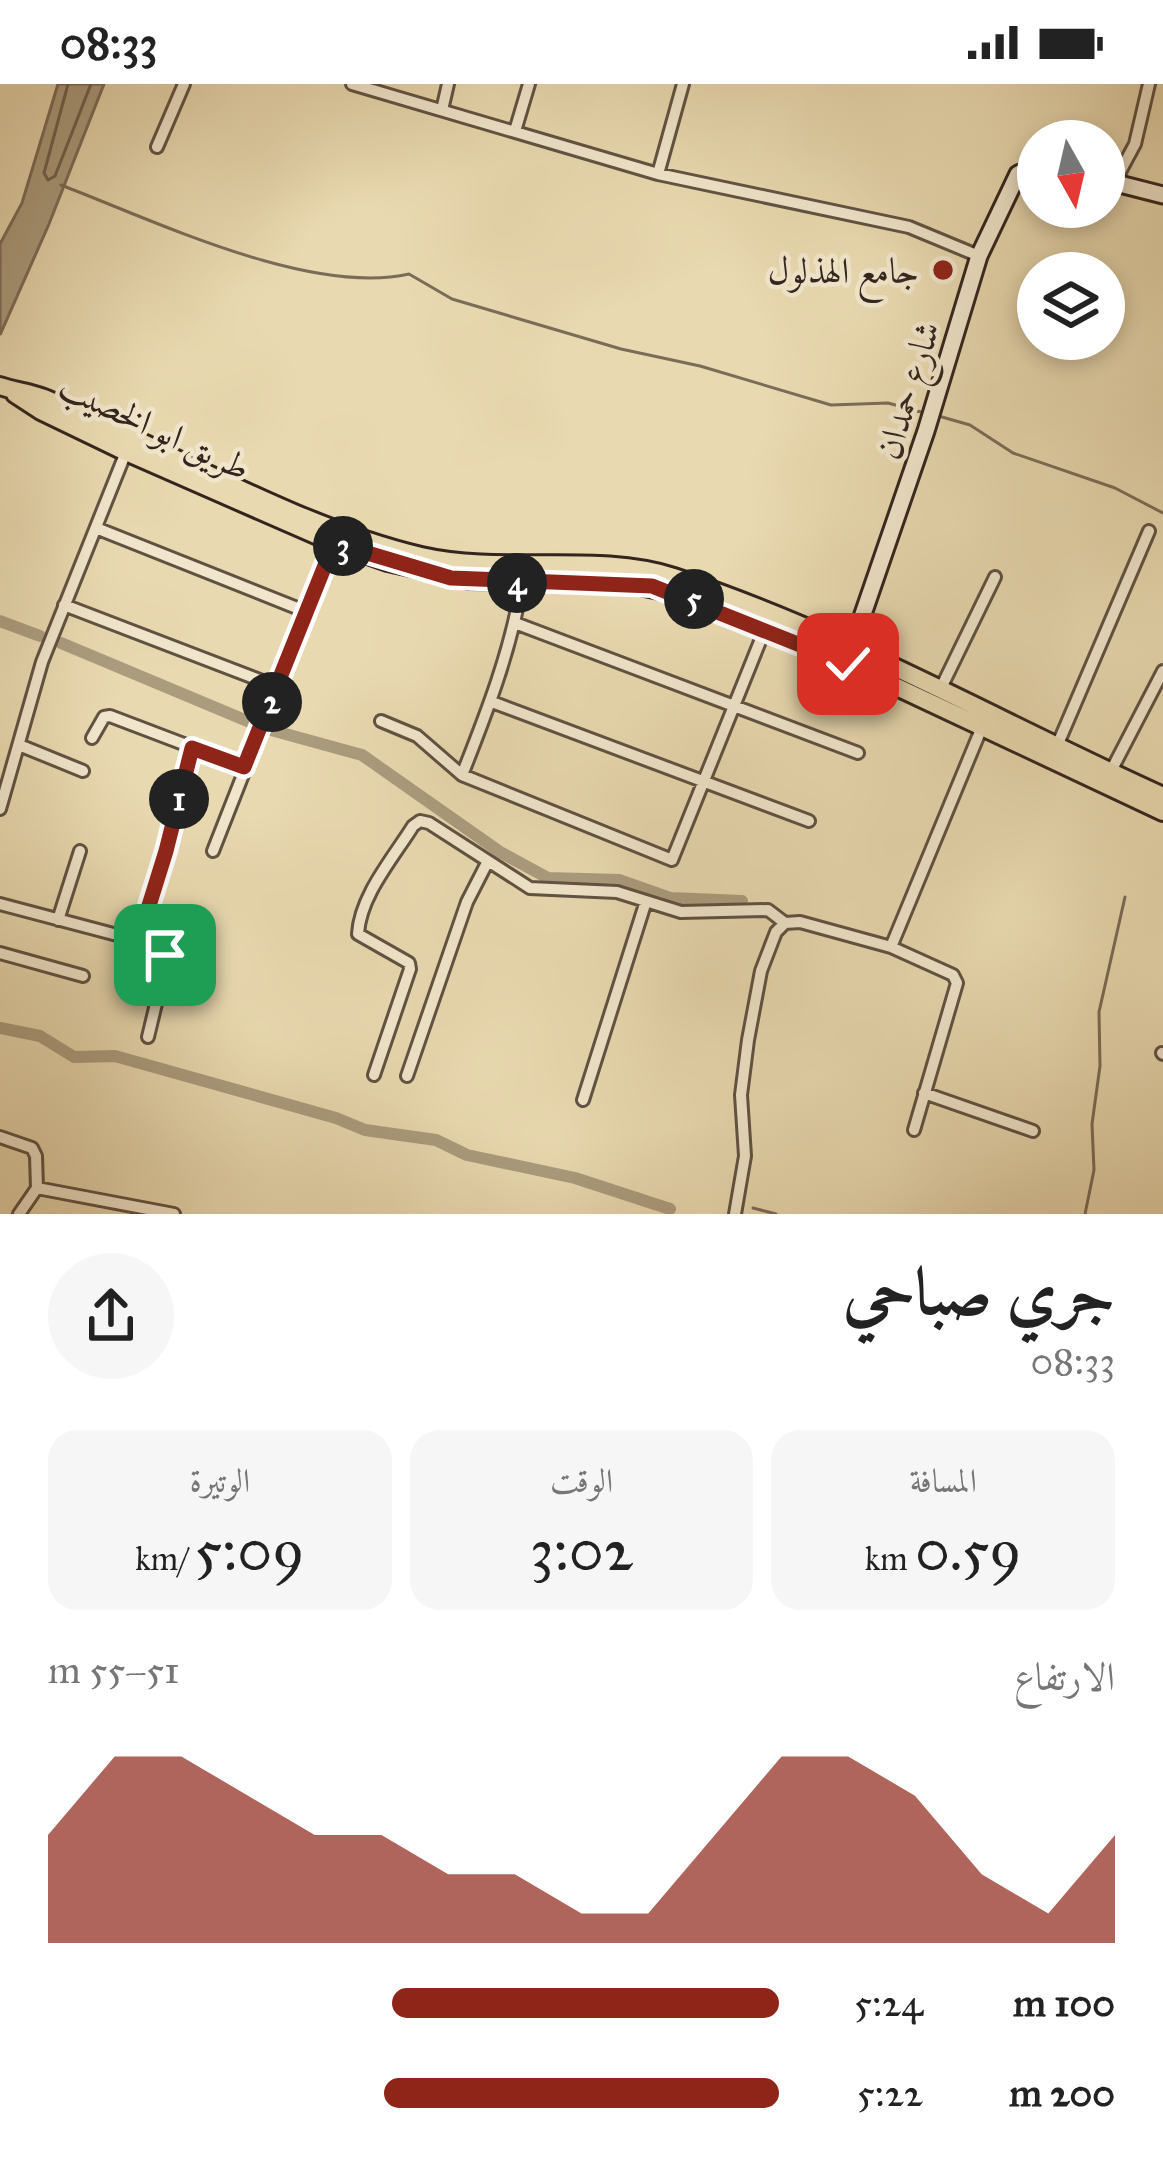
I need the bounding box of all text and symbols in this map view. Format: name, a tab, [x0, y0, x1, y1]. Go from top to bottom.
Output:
text: 08:33	[60, 15, 157, 70]
north arrow	[1017, 120, 1125, 228]
map controls	[1017, 120, 1125, 360]
place label: جامع الهذلول	[768, 249, 919, 303]
button: layers	[1017, 252, 1125, 360]
marker: جامع الهذلول	[930, 257, 956, 283]
street label: شارع حمدان	[866, 316, 957, 467]
street label: طريق ابو الخصيب	[52, 364, 257, 491]
pin: 3	[313, 516, 373, 576]
text: 3	[336, 526, 350, 566]
pin: 4	[487, 553, 547, 613]
text: 4	[508, 563, 526, 603]
pin: 5	[664, 569, 724, 629]
text: 5	[686, 579, 702, 619]
pin	[797, 613, 899, 715]
icon: check	[815, 631, 881, 697]
pin: 2	[242, 672, 302, 732]
text: 2	[264, 682, 280, 722]
pin: 1	[149, 769, 209, 829]
text: 1	[172, 779, 186, 819]
pin	[114, 904, 216, 1006]
icon: arrive	[132, 922, 198, 988]
text: جري صباحي	[843, 1251, 1115, 1332]
button: share	[48, 1253, 174, 1379]
text: 08:33	[1031, 1337, 1115, 1385]
text: الوتيرة	[189, 1461, 250, 1501]
text: الوقت	[550, 1461, 613, 1501]
text: المسافة	[909, 1461, 977, 1501]
text: 5:09	[194, 1513, 304, 1586]
text: 3:02	[530, 1513, 633, 1586]
text: 0.59	[915, 1513, 1022, 1586]
text: /km	[135, 1539, 194, 1579]
text: km	[865, 1539, 915, 1579]
text: 51–55 m	[48, 1646, 179, 1694]
text: الارتفاع	[1014, 1653, 1115, 1701]
text: 5:24	[854, 1979, 923, 2027]
text: 100 m	[1013, 1979, 1115, 2027]
text: 5:22	[857, 2069, 923, 2117]
text: 200 m	[1009, 2069, 1115, 2117]

